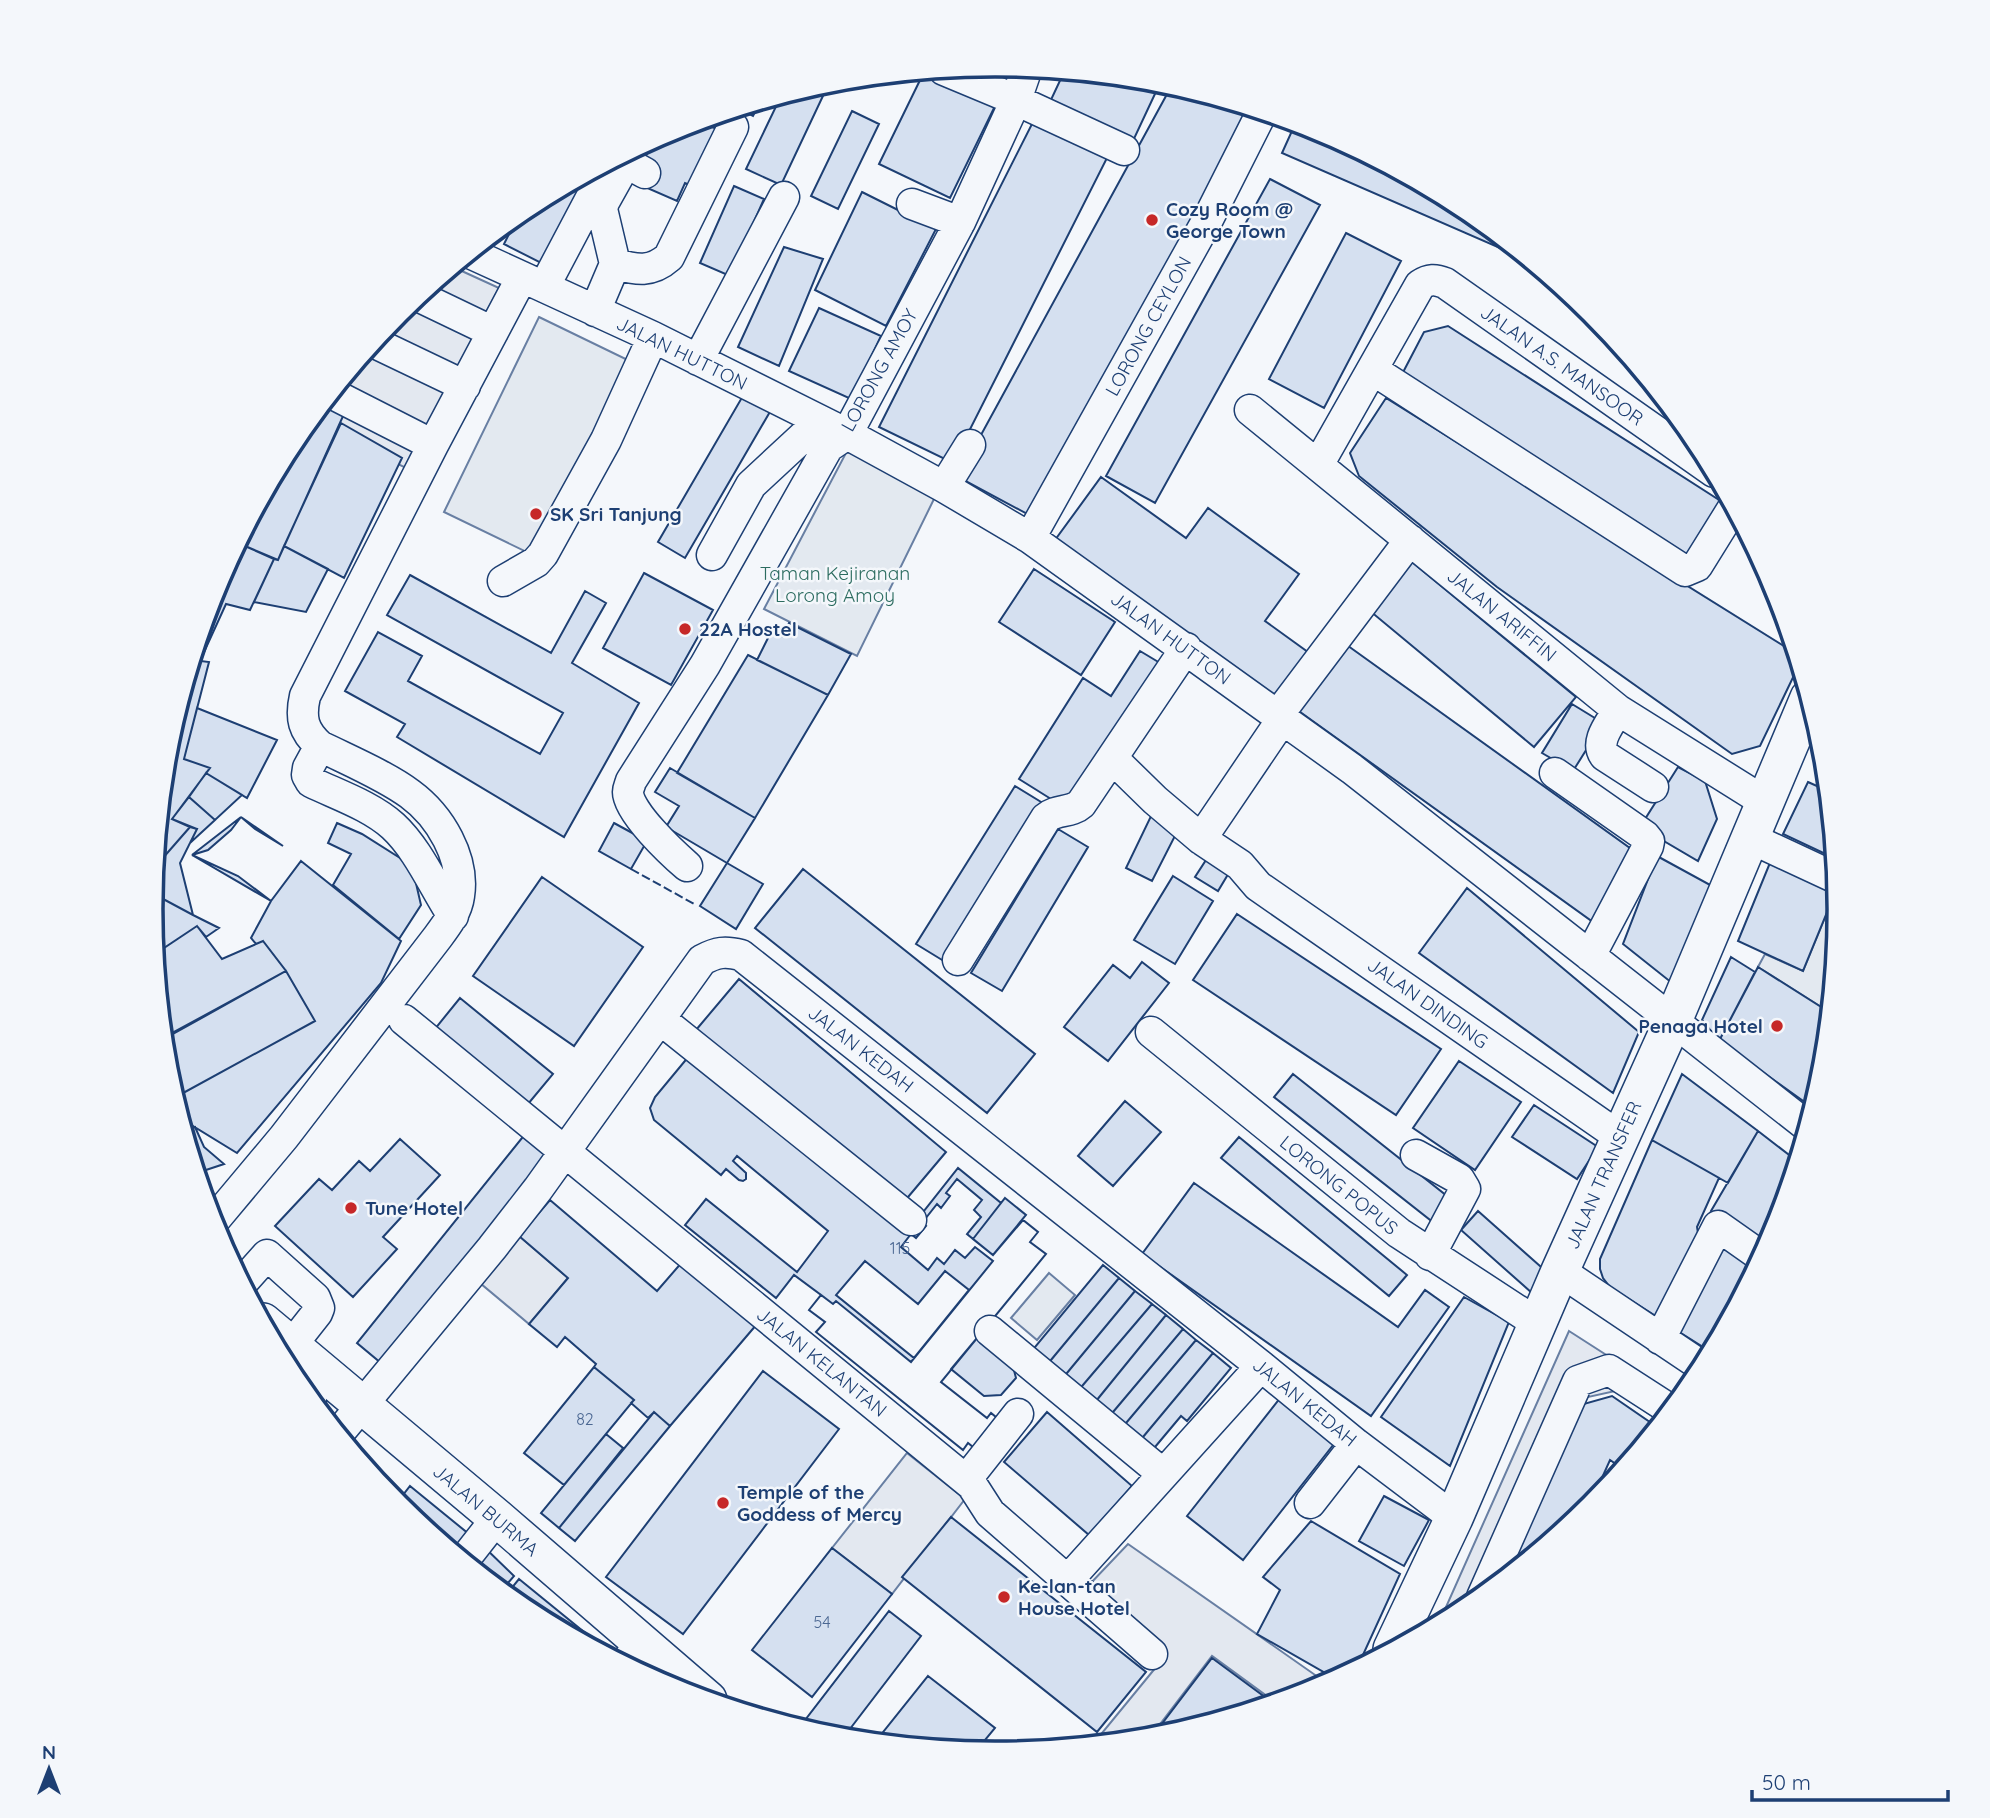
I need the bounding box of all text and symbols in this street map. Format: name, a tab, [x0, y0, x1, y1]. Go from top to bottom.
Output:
place label: Cozy Room @ George Town	[1166, 197, 1293, 243]
marker: Cozy Room @ George Town	[1144, 212, 1160, 228]
street label: LORONG CEYLON	[1100, 252, 1196, 400]
street label: JALAN A.S. MANSOOR	[1476, 300, 1648, 430]
street label: LORONG AMOY	[835, 304, 923, 436]
street label: JALAN HUTTON	[612, 311, 752, 395]
place label: SK Sri Tanjung	[550, 502, 682, 526]
marker: SK Sri Tanjung	[528, 506, 544, 522]
park label: Taman Kejiranan Lorong Amoy	[760, 561, 910, 607]
street label: JALAN ARIFFIN	[1442, 563, 1562, 667]
street label: JALAN HUTTON	[1106, 586, 1236, 690]
place label: 22A Hostel	[699, 617, 797, 641]
marker: 22A Hostel	[677, 621, 693, 637]
street label: JALAN DINDING	[1363, 952, 1493, 1054]
street label: JALAN KEDAH	[803, 1000, 919, 1098]
place label: Penaga Hotel	[1638, 1014, 1763, 1038]
marker: Penaga Hotel	[1769, 1018, 1785, 1034]
street label: JALAN TRANSFER	[1560, 1097, 1646, 1253]
street label: LORONG POPUS	[1275, 1130, 1403, 1240]
place label: Tune Hotel	[365, 1196, 463, 1220]
marker: Tune Hotel	[343, 1200, 359, 1216]
house number: 115	[890, 1238, 910, 1258]
street label: JALAN KELANTAN	[752, 1302, 892, 1422]
street label: JALAN KEDAH	[1248, 1353, 1362, 1451]
house number: 82	[576, 1409, 594, 1429]
street label: JALAN BURMA	[428, 1459, 544, 1561]
place label: Temple of the Goddess of Mercy	[737, 1480, 902, 1526]
marker: Temple of the Goddess of Mercy	[715, 1495, 731, 1511]
place label: Ke-lan-tan House Hotel	[1018, 1574, 1130, 1620]
marker: Ke-lan-tan House Hotel	[996, 1589, 1012, 1605]
house number: 54	[813, 1612, 831, 1632]
north arrow	[14, 1734, 84, 1804]
text: N	[42, 1740, 56, 1764]
scale bar	[1752, 1758, 1948, 1802]
text: 50 m	[1762, 1769, 1811, 1795]

